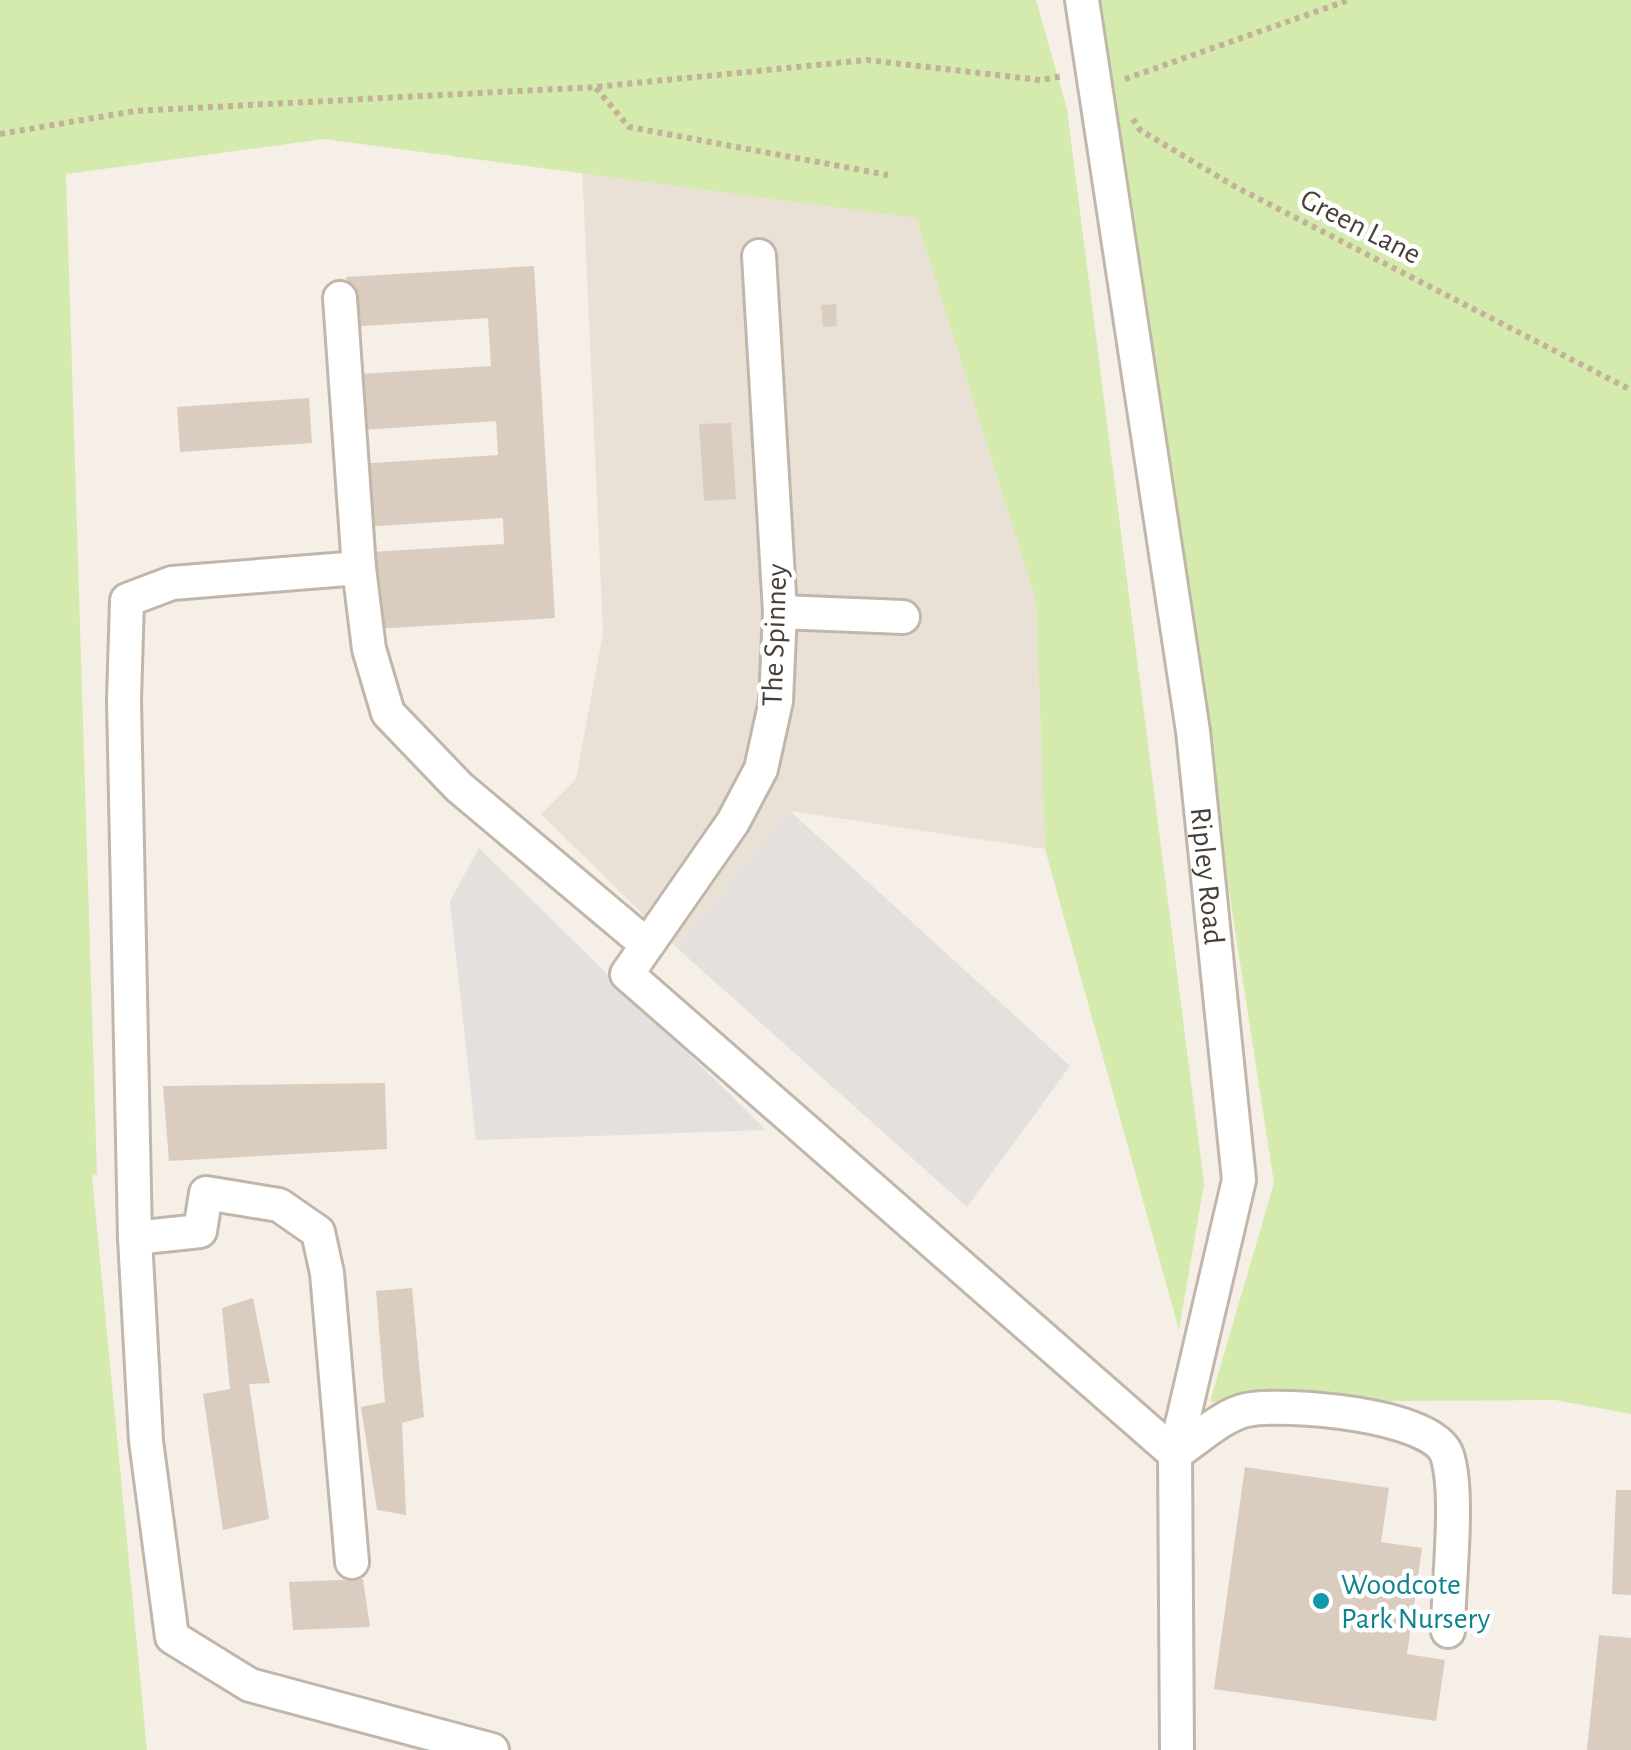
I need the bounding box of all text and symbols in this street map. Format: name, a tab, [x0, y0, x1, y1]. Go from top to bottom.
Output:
street label: Green Lane	[1296, 184, 1425, 270]
street label: The Spinney	[758, 563, 792, 707]
street label: Ripley Road	[1185, 806, 1229, 946]
place label: Woodcote Park Nursery	[1341, 1570, 1491, 1634]
marker: Woodcote Park Nursery	[1310, 1590, 1332, 1612]

